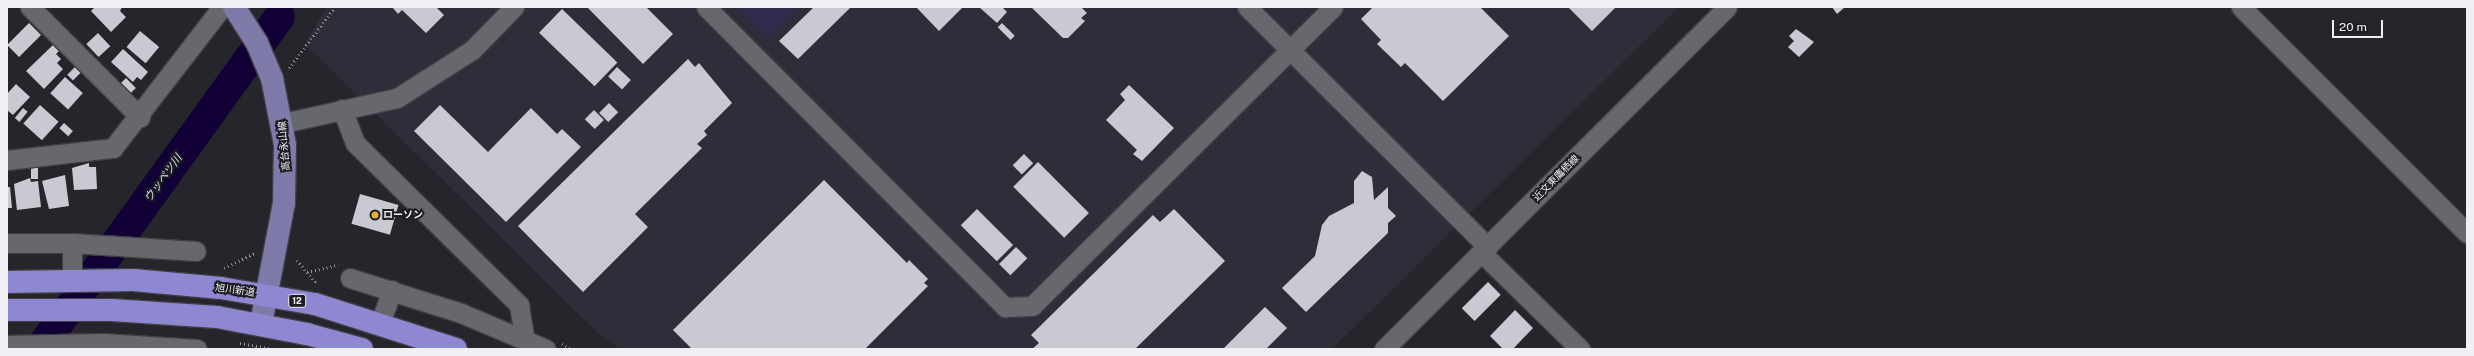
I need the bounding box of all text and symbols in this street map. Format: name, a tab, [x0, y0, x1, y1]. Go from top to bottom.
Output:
scale bar	[2334, 12, 2385, 38]
text: 20 m	[2339, 20, 2367, 34]
street label: 高台永山線	[276, 121, 292, 171]
water label: ウッペツ川	[141, 152, 185, 204]
street label: 近文東鷹栖線	[1531, 153, 1581, 203]
place label: ローソン	[383, 209, 423, 221]
marker: ローソン	[370, 210, 380, 220]
street label: 旭川新道	[214, 281, 256, 299]
road number: 12	[288, 294, 306, 308]

